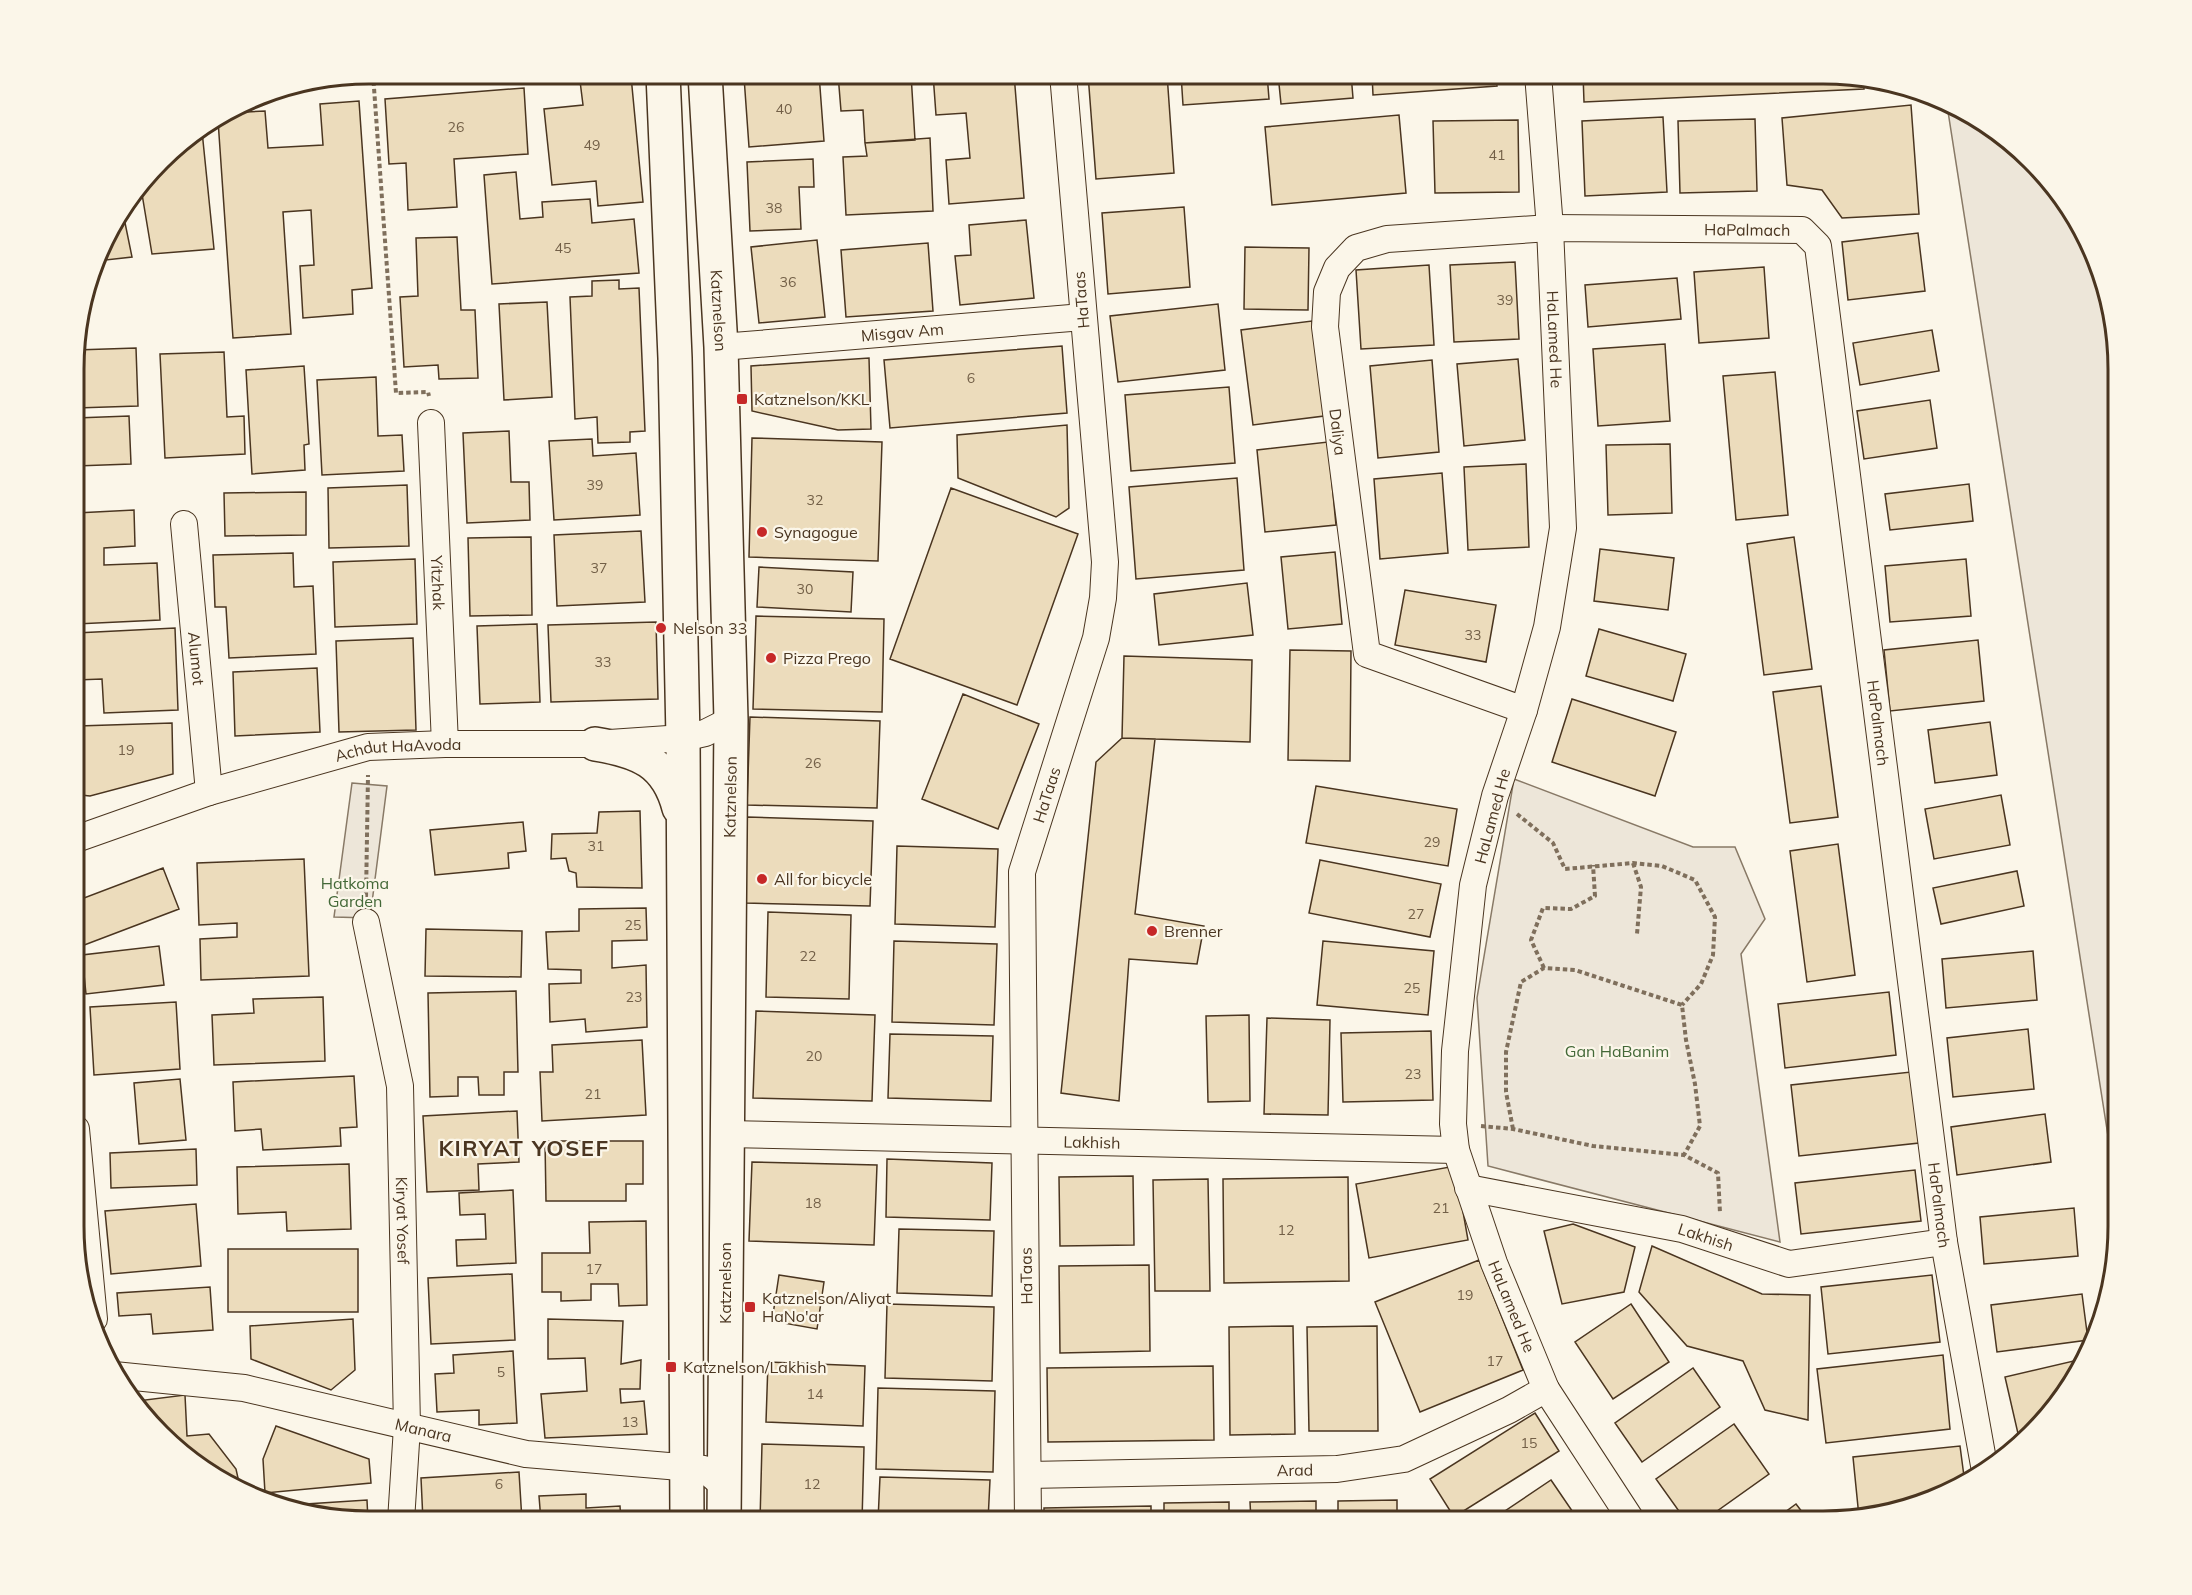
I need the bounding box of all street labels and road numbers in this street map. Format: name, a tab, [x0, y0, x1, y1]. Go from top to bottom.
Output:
street label: HaPalmach	[1704, 219, 1791, 240]
street label: Katznelson	[706, 269, 731, 352]
street label: HaTaas	[1069, 270, 1093, 329]
street label: HaLamed He	[1543, 290, 1567, 389]
street label: Misgav Am	[860, 319, 945, 345]
street label: Daliya	[1325, 407, 1351, 457]
street label: Yitzhak	[427, 554, 449, 611]
street label: Alumot	[184, 631, 209, 686]
street label: HaPalmach	[1863, 679, 1894, 767]
street label: Achdut HaAvoda	[332, 734, 461, 766]
street label: Katznelson	[719, 756, 741, 838]
street label: HaTaas	[1028, 764, 1065, 825]
street label: HaLamed He	[1470, 766, 1514, 866]
street label: Lakhish	[1063, 1131, 1121, 1153]
street label: HaPalmach	[1924, 1161, 1955, 1250]
street label: Kiryat Yosef	[392, 1176, 414, 1265]
street label: Lakhish	[1676, 1218, 1736, 1255]
street label: Katznelson	[715, 1242, 735, 1324]
street label: HaTaas	[1015, 1247, 1036, 1305]
street label: HaLamed He	[1484, 1257, 1540, 1355]
street label: Manara	[393, 1414, 454, 1446]
street label: Arad	[1276, 1459, 1313, 1480]

